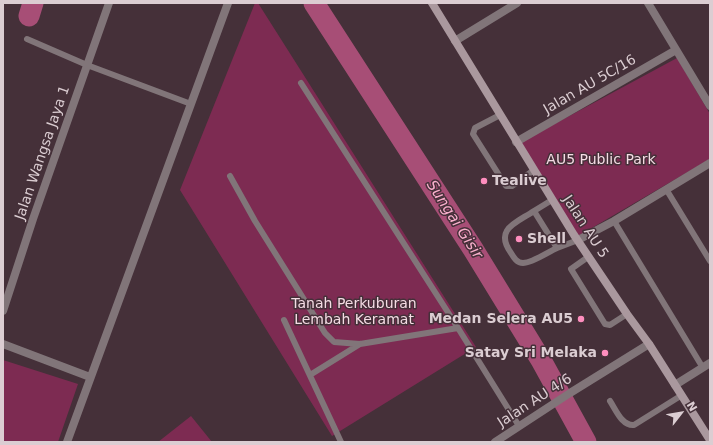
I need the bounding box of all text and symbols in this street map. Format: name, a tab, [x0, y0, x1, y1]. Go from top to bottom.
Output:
street label: Jalan AU 5C/16	[541, 52, 639, 118]
street label: Jalan Wangsa Jaya 1	[12, 84, 74, 222]
park label: AU5 Public Park	[546, 152, 656, 168]
place label: Tealive	[492, 173, 547, 189]
marker: Tealive	[479, 176, 489, 186]
water label: Sungai Gisir	[422, 177, 486, 263]
street label: Jalan AU 5	[558, 192, 612, 262]
place label: Shell	[527, 231, 566, 247]
marker: Shell	[514, 234, 524, 244]
park label: Tanah Perkuburan Lembah Keramat	[291, 296, 417, 328]
place label: Medan Selera AU5	[429, 311, 573, 327]
marker: Medan Selera AU5	[576, 314, 586, 324]
place label: Satay Sri Melaka	[465, 345, 597, 361]
marker: Satay Sri Melaka	[600, 348, 610, 358]
street label: Jalan AU 4/6	[495, 371, 575, 431]
north arrow	[661, 393, 701, 433]
text: N	[684, 399, 700, 414]

